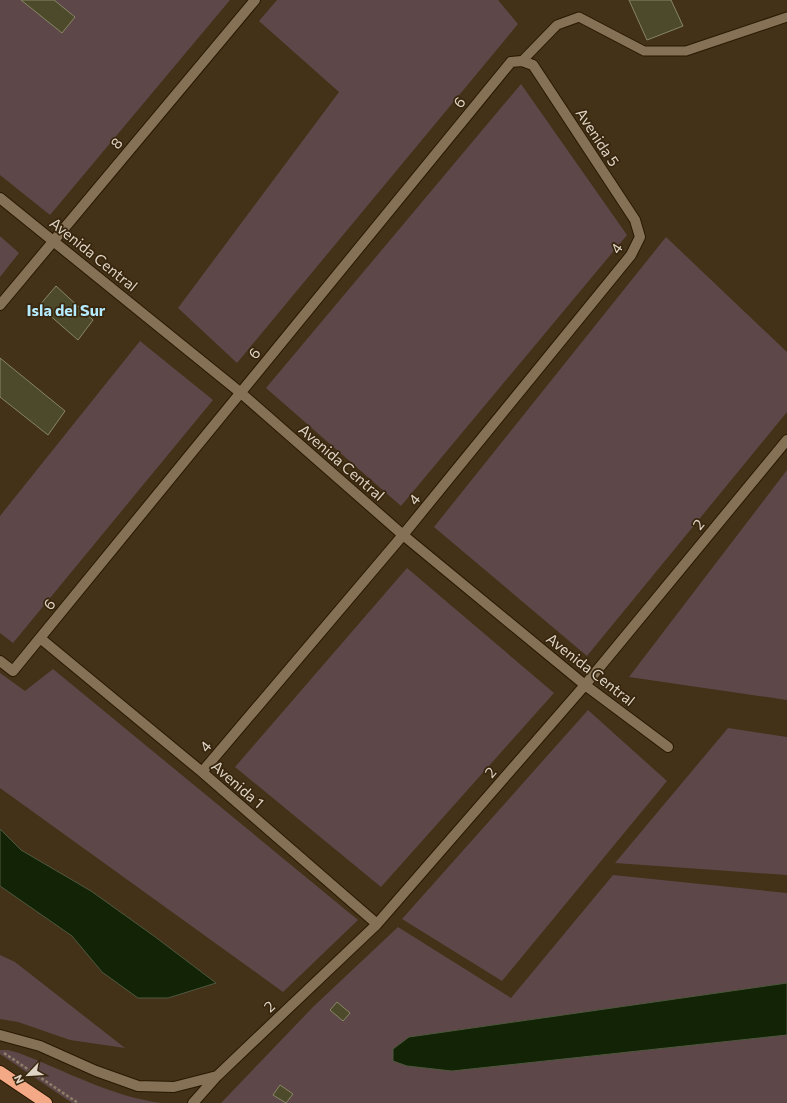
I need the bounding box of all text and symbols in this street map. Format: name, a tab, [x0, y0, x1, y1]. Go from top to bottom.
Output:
street label: 6	[449, 93, 469, 111]
street label: Avenida 5	[573, 105, 623, 169]
street label: 8	[106, 134, 126, 152]
street label: Avenida Central	[47, 213, 141, 295]
street label: 4	[606, 239, 626, 257]
district label: Isla del Sur	[27, 300, 106, 319]
street label: 6	[244, 344, 264, 362]
street label: Avenida Central	[296, 420, 388, 504]
street label: 4	[404, 490, 424, 508]
street label: 2	[688, 515, 708, 533]
street label: 6	[39, 595, 59, 613]
street label: Avenida Central	[543, 629, 639, 709]
street label: 4	[195, 737, 215, 755]
street label: Avenida 1	[208, 756, 268, 812]
street label: 2	[480, 763, 500, 781]
street label: 2	[260, 997, 278, 1015]
north arrow	[8, 1055, 48, 1095]
text: N	[11, 1073, 26, 1086]

